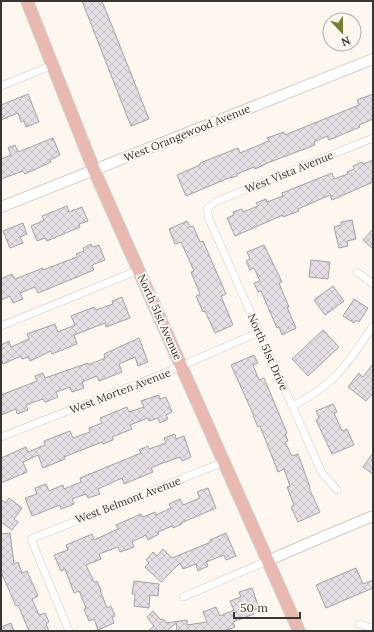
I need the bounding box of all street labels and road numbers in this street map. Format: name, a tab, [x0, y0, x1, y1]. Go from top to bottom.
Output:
street label: West Orangewood Avenue	[122, 101, 252, 165]
street label: West Vista Avenue	[243, 148, 335, 196]
street label: North 51st Avenue	[135, 272, 185, 362]
street label: North 51st Drive	[245, 311, 291, 393]
street label: West Morten Avenue	[67, 365, 173, 417]
street label: West Belmont Avenue	[73, 473, 183, 527]

